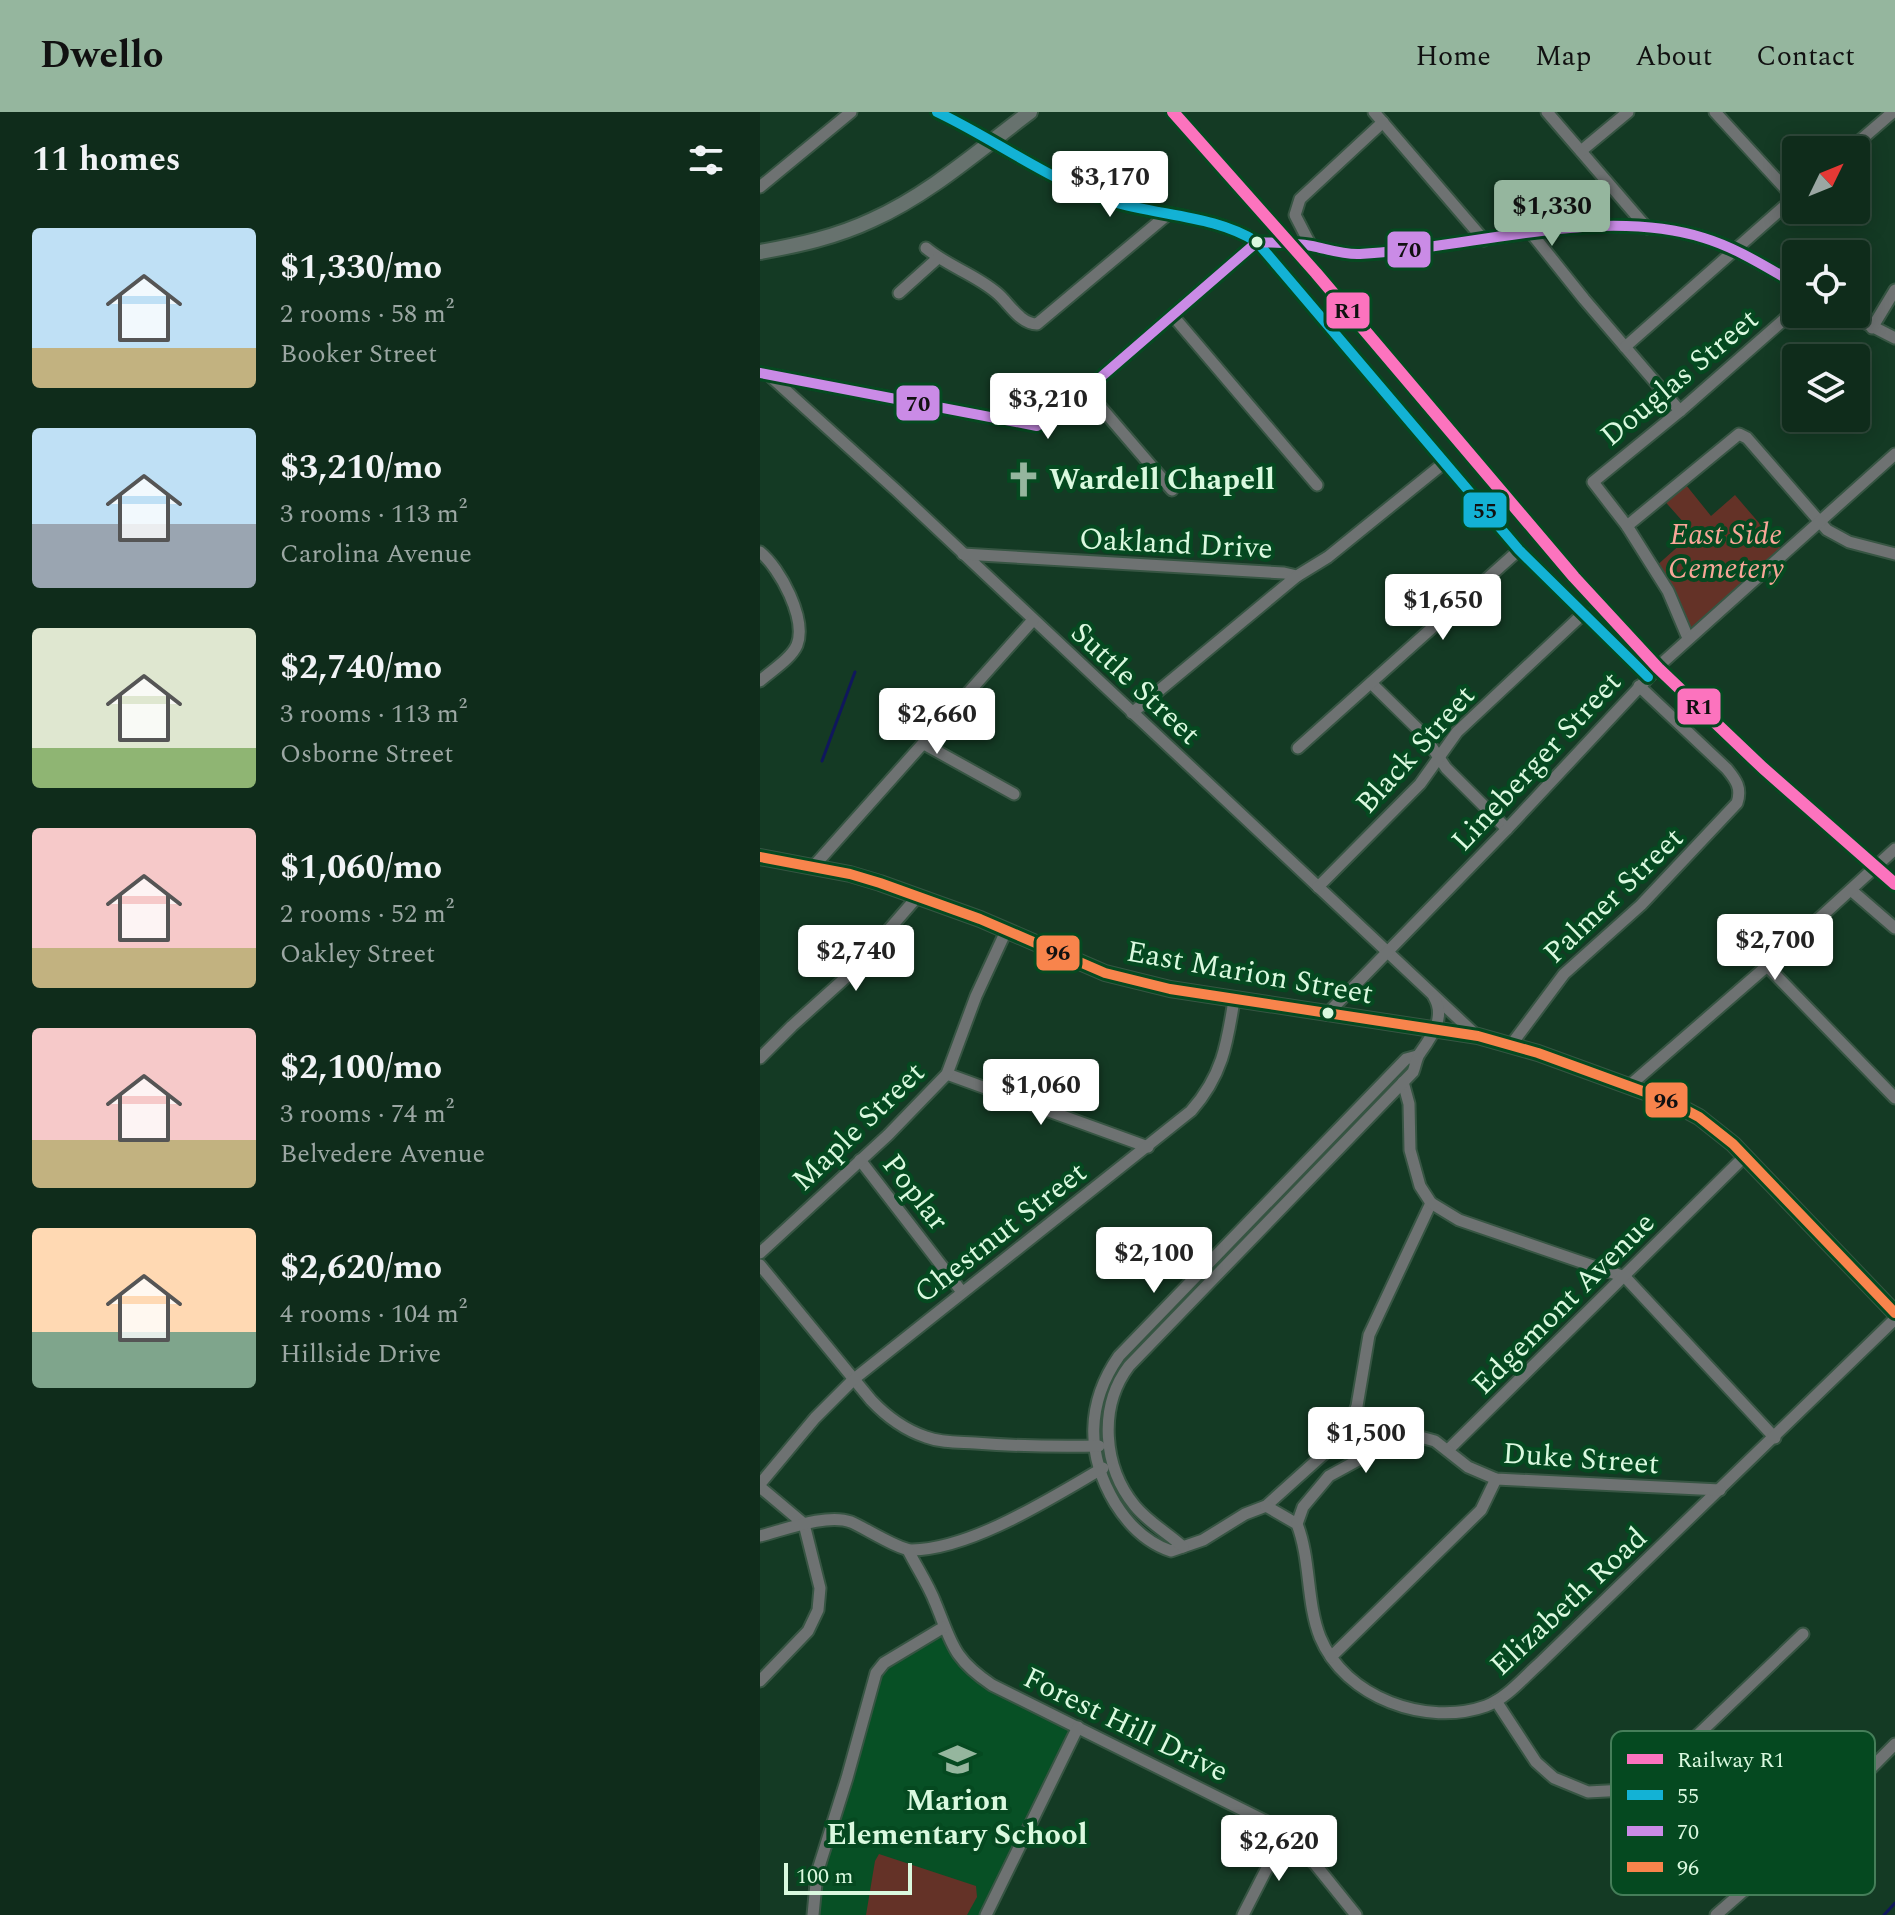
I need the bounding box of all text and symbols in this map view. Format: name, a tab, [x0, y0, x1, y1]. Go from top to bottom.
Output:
text: Dwello	[40, 27, 164, 85]
text: Home	[1415, 35, 1491, 78]
text: Map	[1535, 35, 1591, 78]
text: About	[1635, 35, 1712, 78]
text: Contact	[1756, 35, 1855, 78]
text: 11 homes	[32, 134, 181, 186]
north arrow	[1782, 136, 1870, 224]
map controls	[1782, 136, 1870, 432]
icon: filters	[684, 138, 728, 182]
pin: $3,170	[1045, 151, 1175, 219]
text: $3,170	[1070, 157, 1150, 197]
pin: $1,330	[1487, 180, 1617, 248]
text: $1,330	[1512, 186, 1592, 226]
line badge: 70	[1386, 230, 1432, 269]
unlabelled marker	[1249, 234, 1265, 250]
text: 70	[1397, 234, 1421, 267]
button: locate	[1782, 240, 1870, 328]
text: $1,330/mo	[280, 242, 442, 294]
icon: home	[96, 260, 192, 356]
line badge: R1	[1325, 291, 1371, 330]
text: 2 rooms · 58 m²	[280, 294, 454, 334]
text: R1	[1334, 295, 1362, 328]
street label: Douglas Street	[1590, 297, 1769, 458]
text: Booker Street	[280, 334, 437, 374]
button: layers	[1782, 344, 1870, 432]
pin: $3,210	[983, 373, 1113, 441]
text: $3,210	[1008, 379, 1088, 419]
line badge: 70	[895, 384, 941, 422]
text: 70	[906, 388, 930, 421]
text: $3,210/mo	[280, 442, 442, 494]
place label: Wardell Chapell	[1049, 457, 1275, 503]
icon: home	[96, 460, 192, 556]
church icon: Wardell Chapell	[1004, 460, 1042, 498]
line badge: 55	[1462, 491, 1508, 529]
text: 3 rooms · 113 m²	[280, 494, 467, 534]
text: 55	[1473, 495, 1497, 528]
park label: East Side Cemetery	[1668, 512, 1785, 592]
street label: Oakland Drive	[1078, 516, 1274, 572]
text: Carolina Avenue	[280, 534, 472, 574]
pin: $1,650	[1378, 574, 1508, 642]
text: $1,650	[1403, 580, 1483, 620]
street label: Suttle Street	[1060, 611, 1211, 756]
text: $2,740/mo	[280, 642, 442, 694]
icon: home	[96, 660, 192, 756]
street label: Lineberger Street	[1441, 661, 1633, 862]
street label: Black Street	[1345, 675, 1486, 825]
line badge: R1	[1676, 687, 1722, 726]
pin: $2,660	[872, 688, 1002, 756]
text: R1	[1685, 691, 1713, 724]
text: 3 rooms · 113 m²	[280, 694, 467, 734]
text: $2,660	[897, 694, 977, 734]
text: Osborne Street	[280, 734, 453, 774]
street label: Palmer Street	[1533, 817, 1695, 975]
text: $1,060/mo	[280, 842, 442, 894]
icon: home	[96, 860, 192, 956]
text: 2 rooms · 52 m²	[280, 894, 454, 934]
pin: $2,700	[1710, 914, 1840, 982]
text: $2,700	[1735, 920, 1815, 960]
pin: $2,740	[791, 925, 921, 993]
street label: East Marion Street	[1123, 929, 1377, 1017]
text: $2,740	[816, 931, 896, 971]
text: Oakley Street	[280, 934, 435, 974]
line badge: 96	[1035, 934, 1081, 972]
text: 96	[1046, 937, 1070, 970]
unlabelled marker	[1320, 1005, 1336, 1021]
text: $2,100/mo	[280, 1042, 442, 1094]
street label: Maple Street	[782, 1051, 936, 1202]
pin: $1,060	[976, 1059, 1106, 1127]
icon: home	[96, 1060, 192, 1156]
text: $1,060	[1001, 1065, 1081, 1105]
line badge: 96	[1644, 1081, 1689, 1119]
text: 96	[1654, 1085, 1678, 1118]
text: 3 rooms · 74 m²	[280, 1094, 454, 1134]
text: Belvedere Avenue	[280, 1134, 485, 1174]
street label: Poplar	[870, 1144, 960, 1241]
street label: Chestnut Street	[904, 1150, 1097, 1315]
street label: Edgemont Avenue	[1461, 1201, 1666, 1406]
pin: $2,100	[1089, 1227, 1219, 1295]
text: $2,100	[1114, 1233, 1194, 1273]
text: $2,620/mo	[280, 1242, 442, 1294]
icon: home	[96, 1260, 192, 1356]
text: 4 rooms · 104 m²	[280, 1294, 467, 1334]
text: Hillside Drive	[280, 1334, 441, 1374]
pin: $1,500	[1301, 1407, 1431, 1475]
text: $1,500	[1326, 1413, 1406, 1453]
street label: Duke Street	[1501, 1431, 1661, 1487]
street label: Elizabeth Road	[1479, 1516, 1658, 1687]
street label: Forest Hill Drive	[1015, 1655, 1236, 1795]
legend	[1611, 1731, 1875, 1895]
school or university icon: Marion Elementary School	[938, 1740, 976, 1778]
text: Railway R1	[1677, 1744, 1785, 1777]
place label: Marion Elementary School	[827, 1778, 1087, 1858]
text: 55	[1677, 1780, 1699, 1813]
pin: $2,620	[1214, 1815, 1344, 1883]
text: 70	[1677, 1816, 1699, 1849]
text: $2,620	[1239, 1821, 1319, 1861]
text: 96	[1677, 1852, 1699, 1885]
scale bar	[784, 1859, 912, 1895]
text: 100 m	[796, 1860, 853, 1893]

